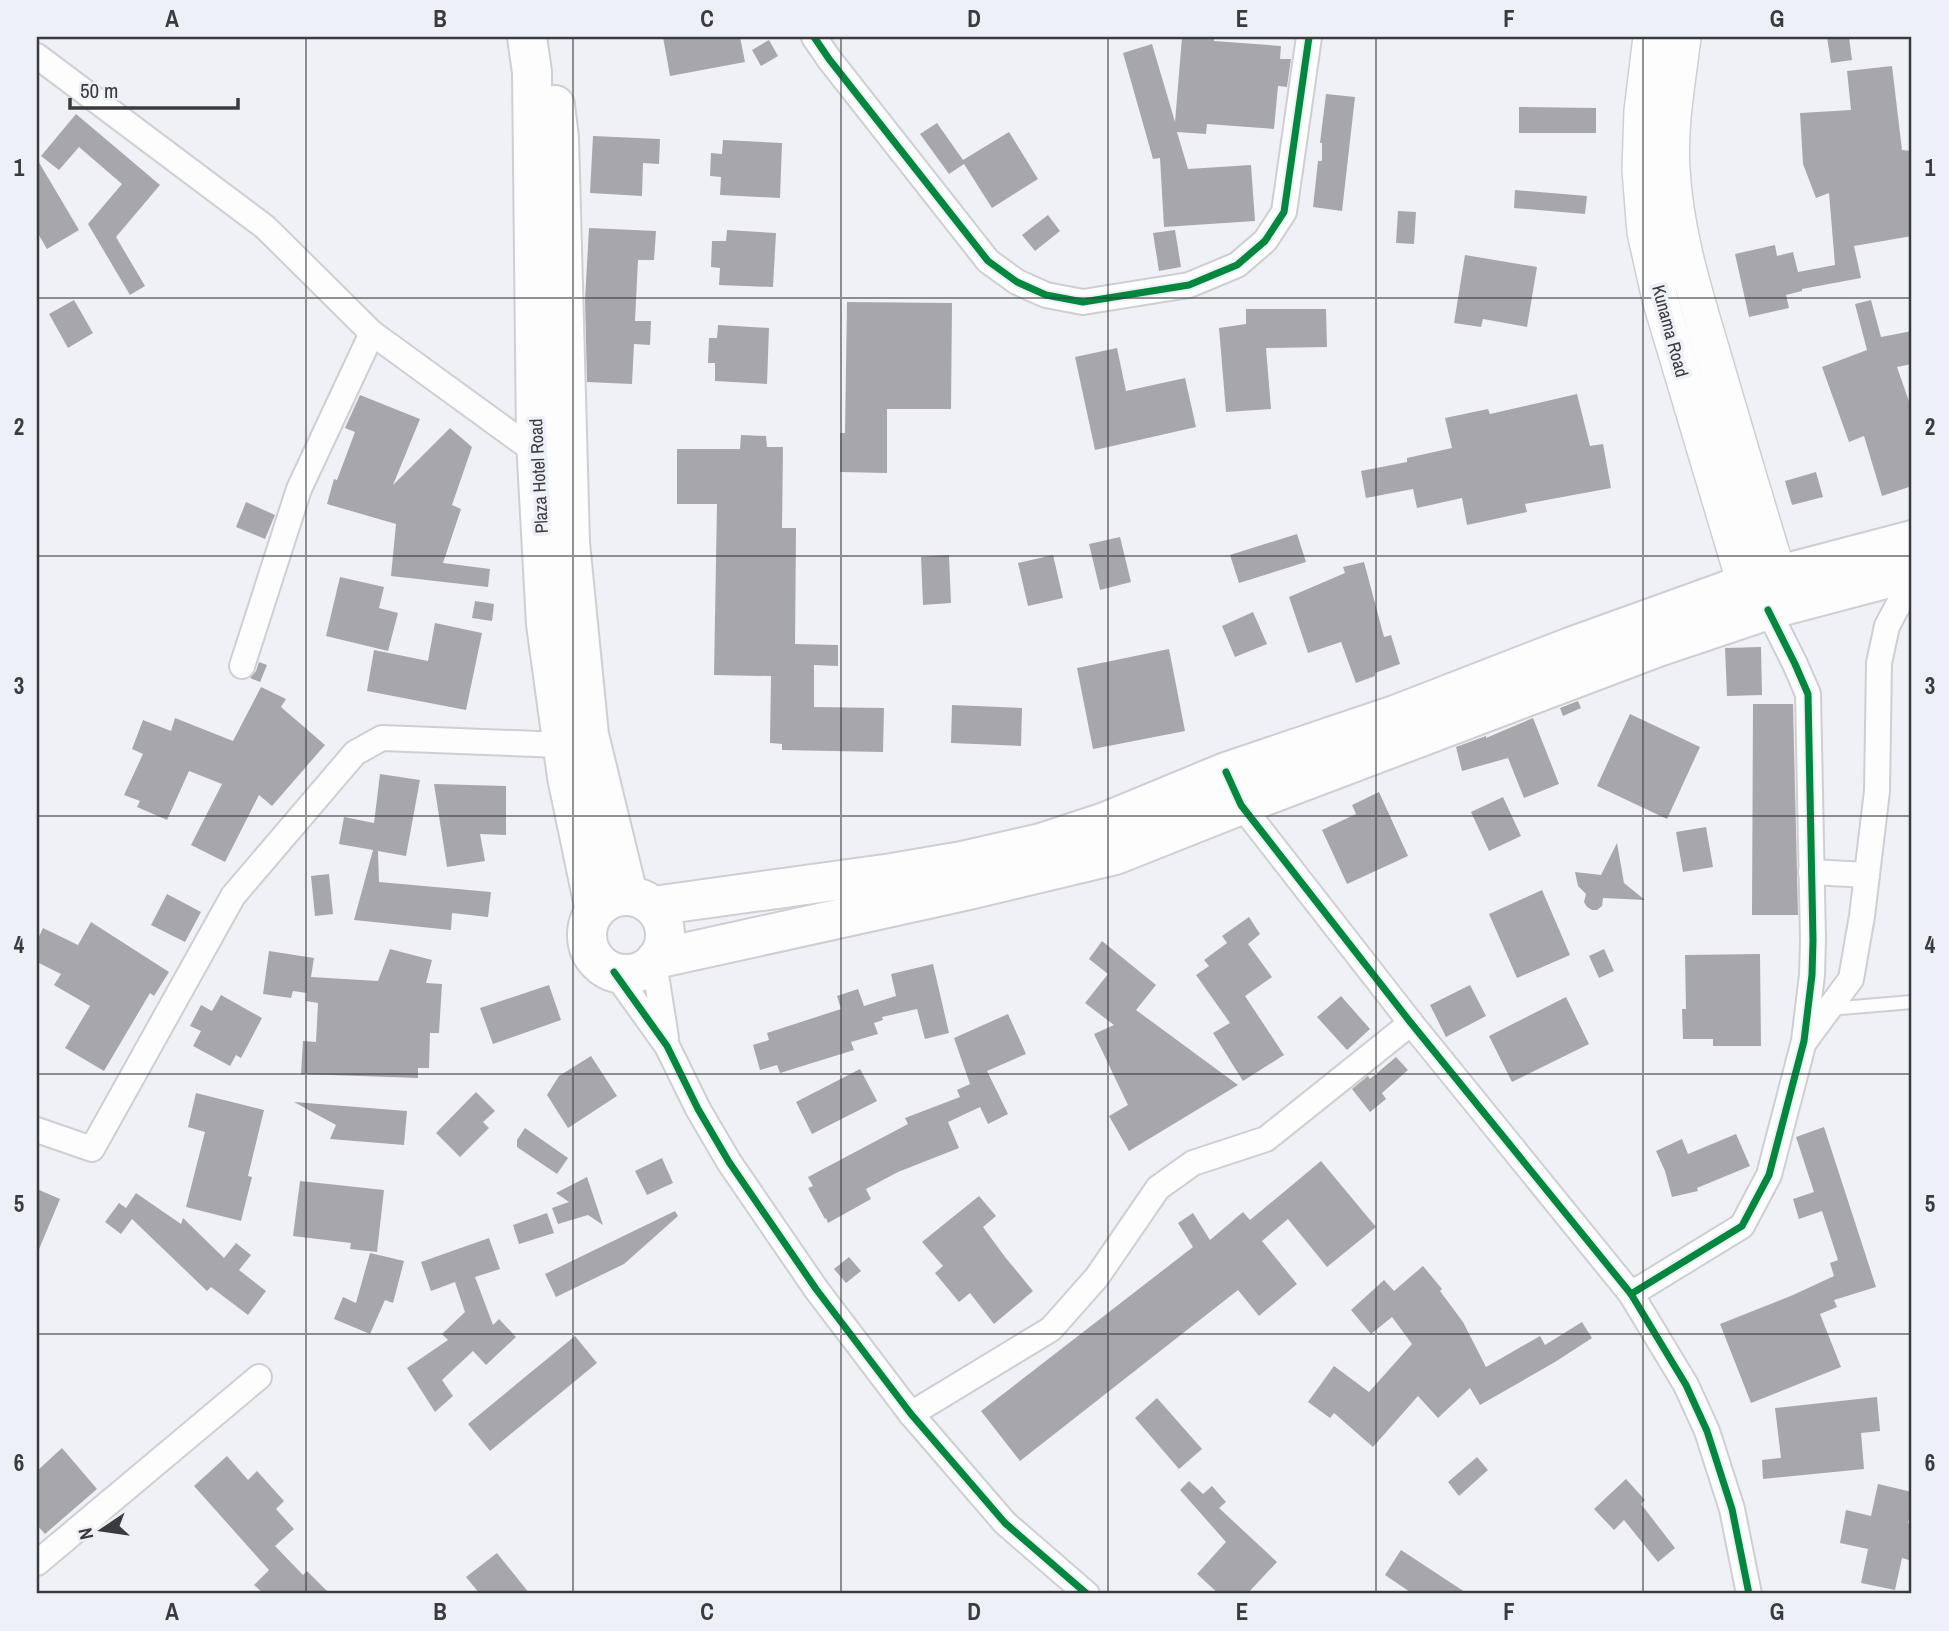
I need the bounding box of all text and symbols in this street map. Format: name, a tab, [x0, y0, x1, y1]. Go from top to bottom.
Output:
text: A	[165, 3, 179, 34]
text: B	[433, 3, 447, 34]
text: C	[700, 3, 714, 34]
text: D	[967, 3, 981, 34]
text: E	[1236, 3, 1248, 34]
text: F	[1503, 3, 1515, 34]
text: G	[1770, 3, 1784, 34]
scale bar	[70, 66, 238, 110]
text: 50 m	[80, 76, 118, 105]
text: 1	[14, 152, 25, 183]
text: 1	[1925, 152, 1936, 183]
street label: Kunama Road	[1646, 282, 1695, 380]
text: 2	[14, 411, 24, 442]
text: 2	[1925, 411, 1935, 442]
street label: Plaza Hotel Road	[523, 418, 554, 534]
text: 3	[14, 670, 24, 701]
text: 3	[1925, 670, 1935, 701]
text: 4	[14, 929, 25, 960]
text: 4	[1925, 929, 1936, 960]
text: 5	[14, 1188, 24, 1219]
text: 5	[1925, 1188, 1935, 1219]
text: 6	[14, 1447, 24, 1478]
text: 6	[1925, 1447, 1935, 1478]
north arrow	[66, 1494, 136, 1564]
text: N	[72, 1525, 99, 1542]
text: A	[165, 1596, 179, 1627]
text: B	[433, 1596, 447, 1627]
text: C	[700, 1596, 714, 1627]
text: D	[967, 1596, 981, 1627]
text: E	[1236, 1596, 1248, 1627]
text: F	[1503, 1596, 1515, 1627]
text: G	[1770, 1596, 1784, 1627]

